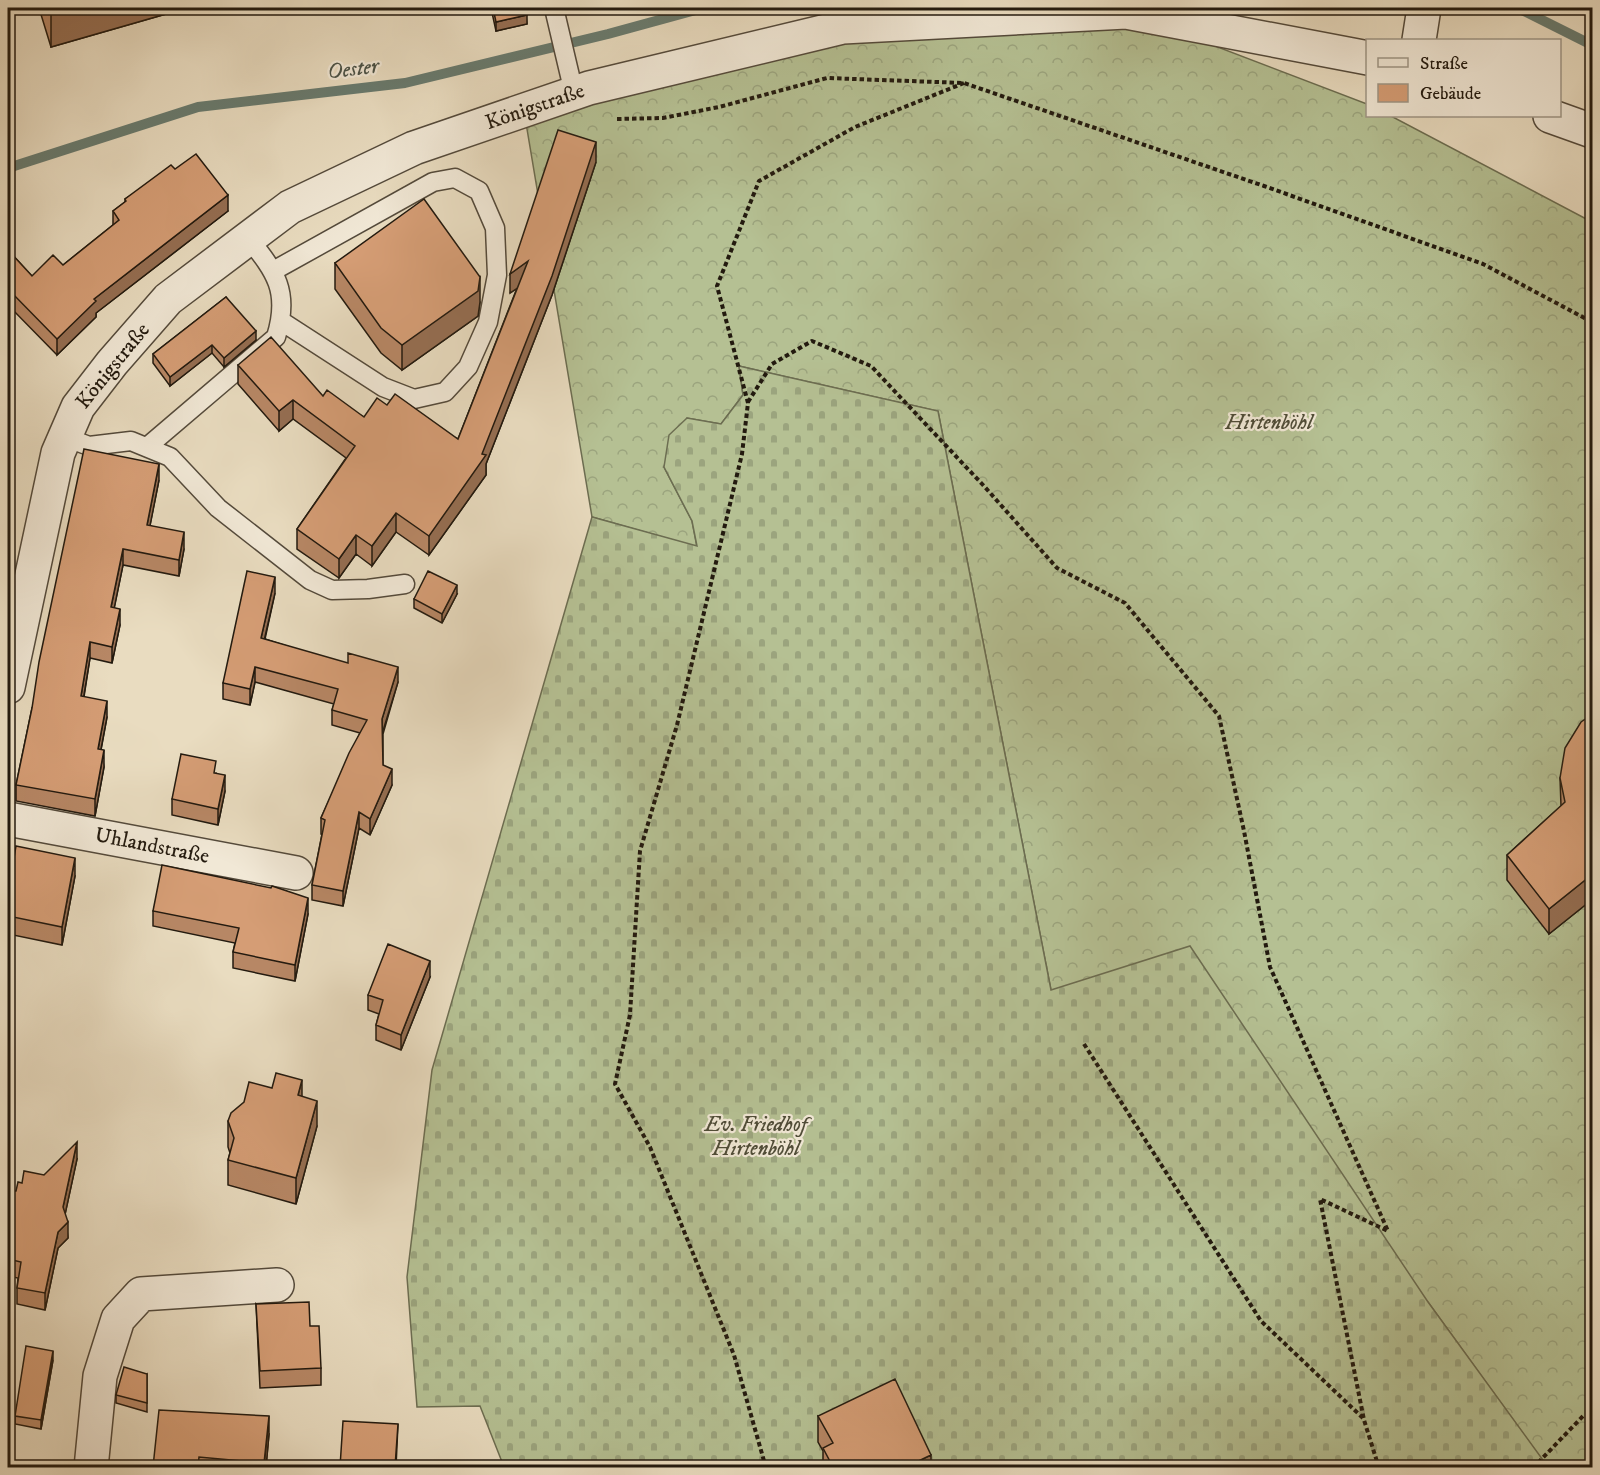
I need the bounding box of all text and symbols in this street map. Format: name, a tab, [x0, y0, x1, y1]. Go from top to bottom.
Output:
legend	[1366, 39, 1561, 117]
water label: Oester	[326, 52, 382, 86]
text: Straße	[1420, 53, 1468, 75]
street label: Königstraße	[482, 78, 588, 136]
text: Gebäude	[1420, 83, 1481, 105]
street label: Königstraße	[70, 317, 156, 414]
park label: Hirtenböhl	[1224, 410, 1315, 436]
street label: Uhlandstraße	[93, 822, 212, 870]
park label: Ev. Friedhof Hirtenböhl	[704, 1112, 812, 1162]

